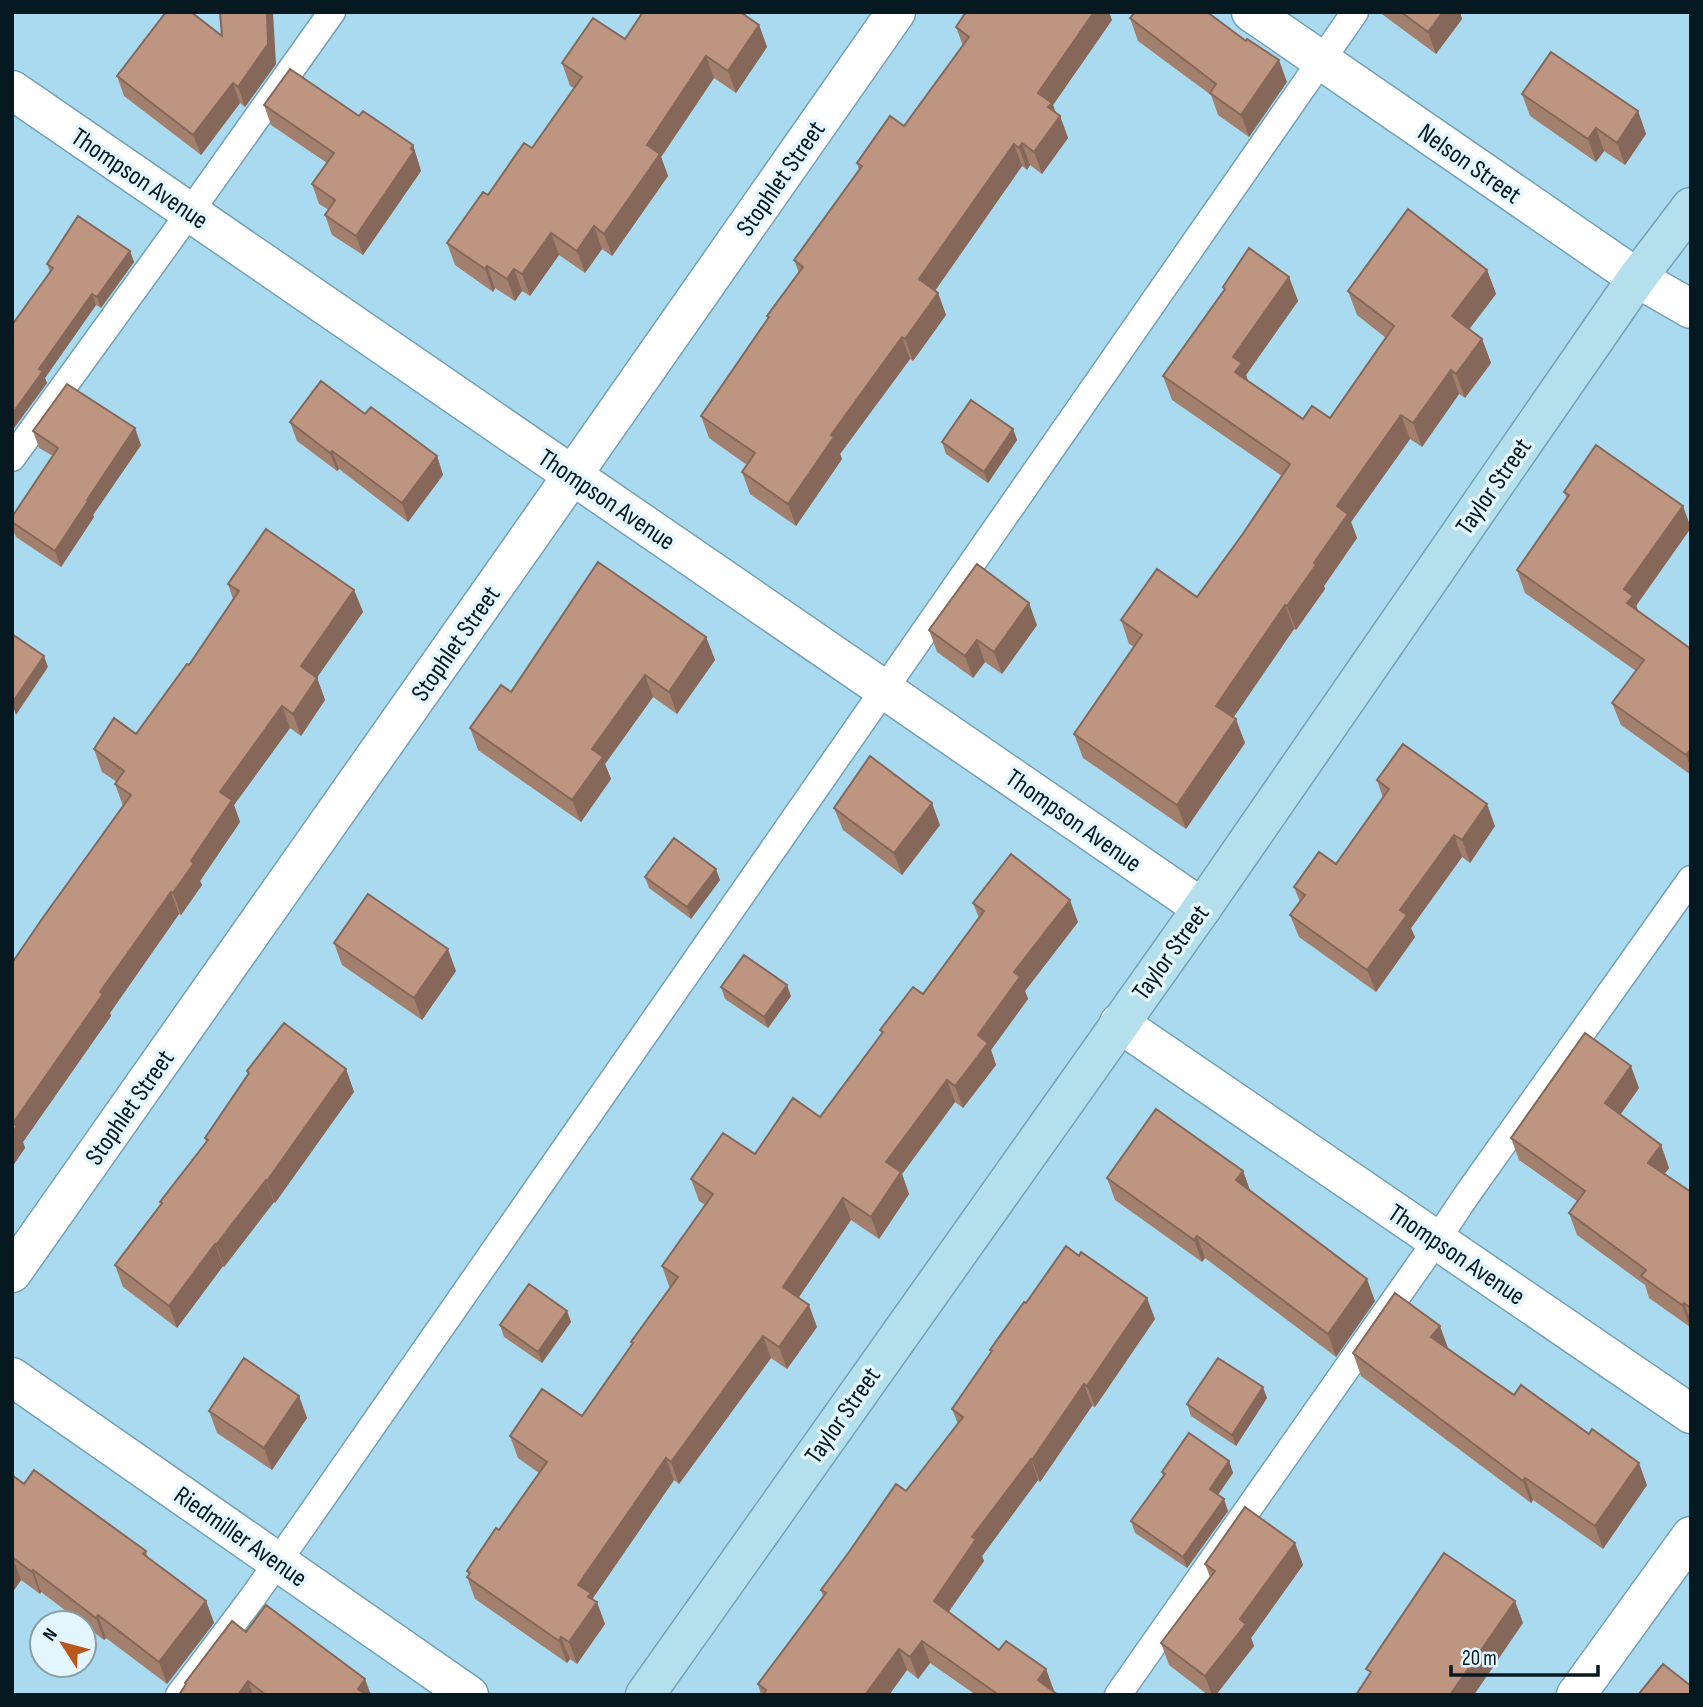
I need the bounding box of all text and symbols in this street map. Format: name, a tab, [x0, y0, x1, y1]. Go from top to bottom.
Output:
street label: Stophlet Street	[730, 115, 832, 242]
street label: Nelson Street	[1412, 117, 1527, 211]
street label: Thompson Avenue	[65, 122, 214, 236]
street label: Taylor Street	[1450, 433, 1539, 541]
street label: Thompson Avenue	[532, 443, 681, 557]
street label: Stophlet Street	[405, 580, 507, 707]
street label: Thompson Avenue	[999, 763, 1147, 879]
street label: Taylor Street	[1126, 899, 1216, 1007]
street label: Stophlet Street	[79, 1044, 181, 1171]
street label: Thompson Avenue	[1382, 1198, 1531, 1312]
street label: Taylor Street	[799, 1362, 888, 1470]
street label: Riedmiller Avenue	[168, 1480, 313, 1594]
north arrow	[28, 1609, 98, 1679]
text: N	[38, 1624, 63, 1646]
scale bar	[1451, 1634, 1598, 1678]
text: 20 m	[1462, 1646, 1497, 1671]

